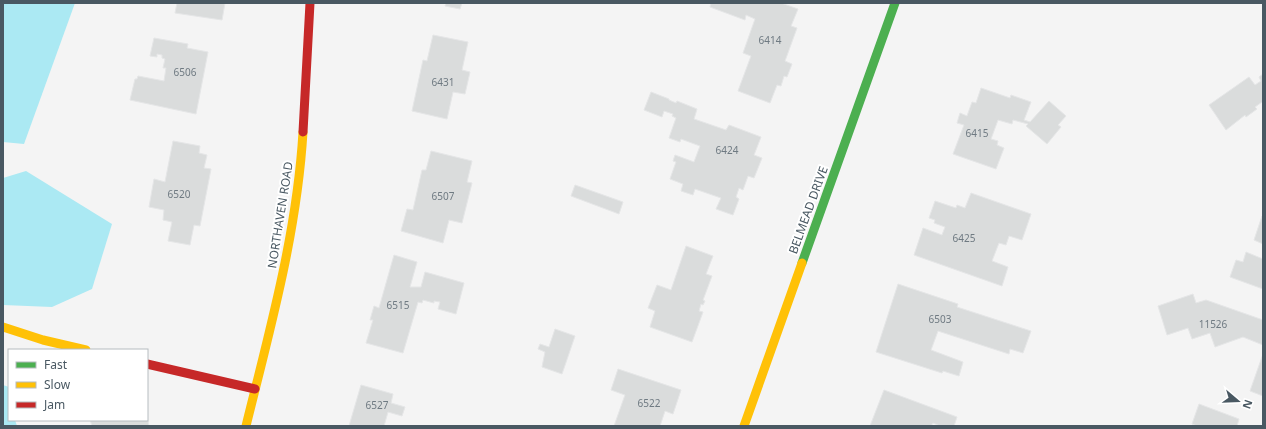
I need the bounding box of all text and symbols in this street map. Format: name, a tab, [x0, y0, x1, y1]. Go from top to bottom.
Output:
house number: 6414	[759, 33, 782, 47]
house number: 6506	[174, 65, 197, 79]
house number: 6431	[432, 75, 454, 89]
house number: 6415	[966, 126, 989, 140]
house number: 6424	[716, 143, 739, 157]
street label: NORTHAVEN ROAD	[263, 160, 297, 270]
street label: BELMEAD DRIVE	[784, 164, 832, 256]
house number: 6520	[168, 187, 191, 201]
house number: 6507	[432, 189, 455, 203]
house number: 6425	[953, 231, 976, 245]
house number: 6515	[387, 298, 410, 312]
house number: 6503	[929, 312, 952, 326]
house number: 11526	[1199, 317, 1228, 331]
legend	[8, 349, 148, 421]
text: Fast	[44, 356, 68, 373]
text: Slow	[44, 376, 71, 393]
north arrow	[1218, 381, 1258, 421]
text: Jam	[43, 396, 65, 413]
house number: 6522	[638, 396, 661, 410]
house number: 6527	[366, 398, 389, 412]
text: N	[1239, 398, 1256, 411]

